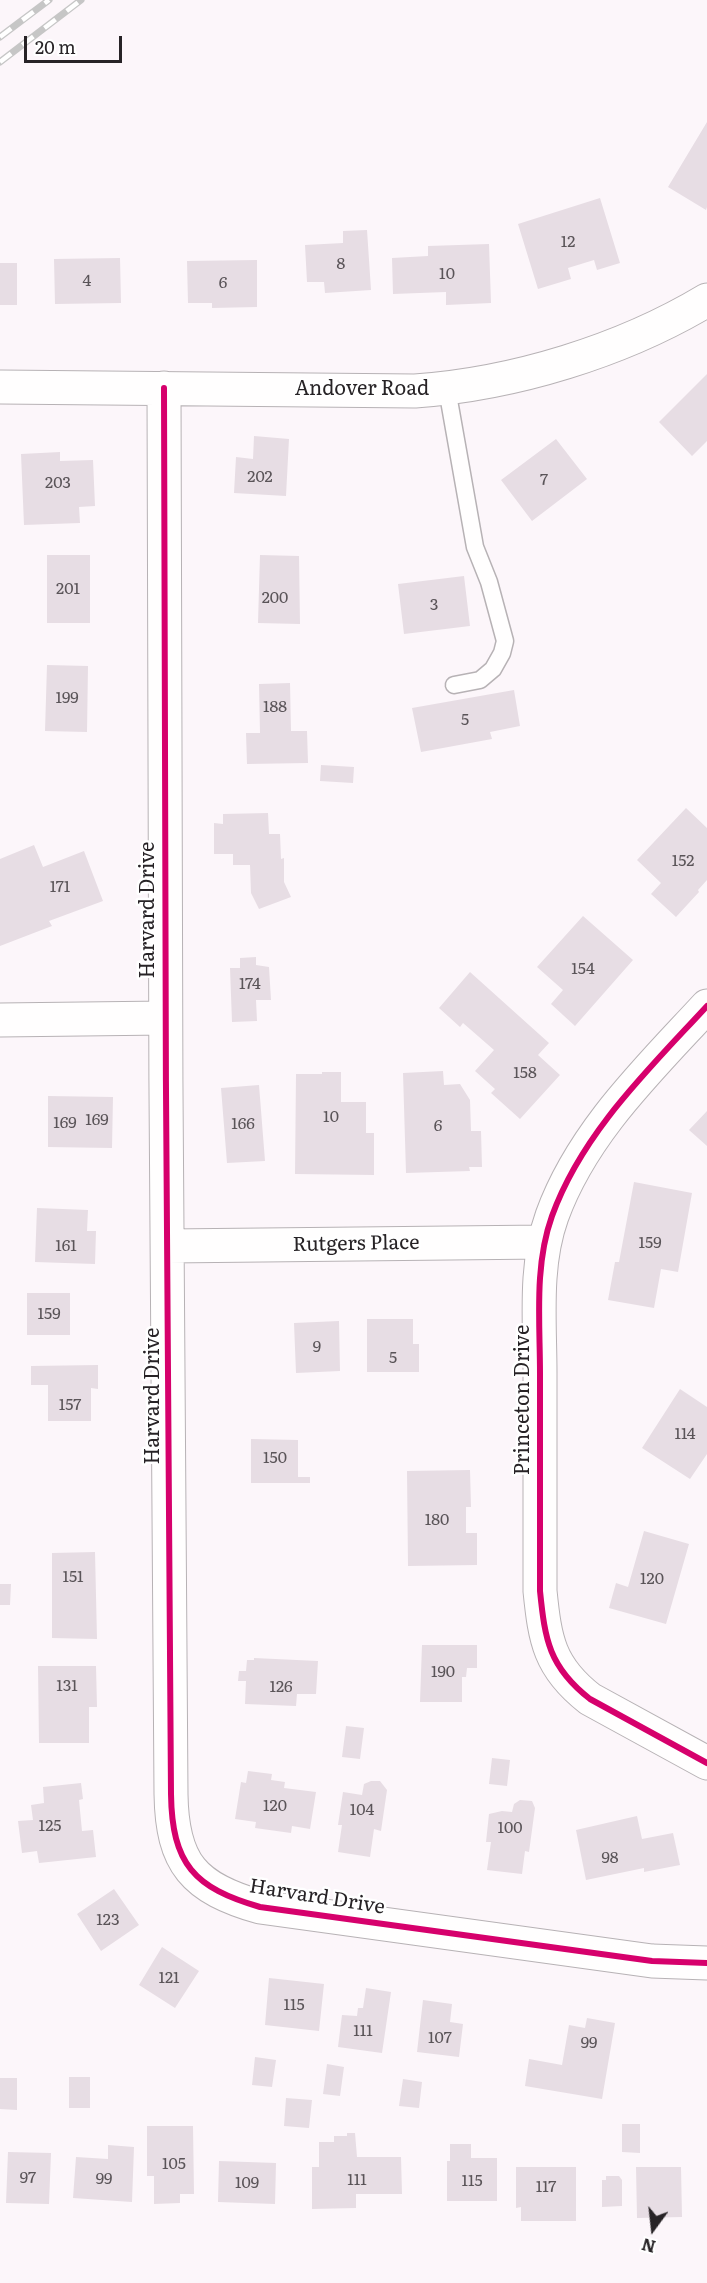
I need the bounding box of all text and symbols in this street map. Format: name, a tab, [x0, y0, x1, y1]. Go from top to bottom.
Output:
scale bar	[27, 24, 124, 62]
text: 20 m	[35, 33, 76, 60]
house number: 12	[561, 232, 575, 252]
house number: 8	[337, 254, 345, 274]
house number: 10	[439, 264, 455, 284]
house number: 4	[83, 271, 91, 291]
house number: 6	[219, 273, 227, 293]
street label: Andover Road	[295, 377, 429, 401]
house number: 202	[247, 467, 273, 487]
house number: 7	[540, 470, 548, 490]
house number: 203	[45, 473, 71, 493]
house number: 201	[56, 579, 80, 599]
house number: 200	[262, 588, 288, 608]
house number: 3	[430, 595, 438, 615]
house number: 199	[55, 688, 79, 708]
house number: 188	[263, 697, 287, 717]
house number: 5	[461, 710, 469, 730]
street label: Harvard Drive	[136, 842, 160, 978]
house number: 152	[672, 851, 694, 871]
house number: 171	[50, 877, 70, 897]
house number: 154	[571, 959, 595, 979]
house number: 174	[239, 974, 261, 994]
house number: 158	[513, 1063, 537, 1083]
house number: 10	[323, 1107, 339, 1127]
house number: 169	[85, 1110, 109, 1130]
house number: 169	[53, 1113, 77, 1133]
house number: 166	[231, 1114, 255, 1134]
house number: 6	[434, 1116, 442, 1136]
street label: Rutgers Place	[292, 1231, 420, 1257]
house number: 159	[638, 1233, 662, 1253]
house number: 161	[55, 1236, 77, 1256]
house number: 159	[37, 1304, 61, 1324]
street label: Princeton Drive	[511, 1325, 535, 1475]
street label: Harvard Drive	[141, 1328, 165, 1464]
house number: 9	[313, 1337, 321, 1357]
house number: 5	[389, 1348, 397, 1368]
house number: 157	[59, 1395, 81, 1415]
house number: 114	[674, 1424, 696, 1444]
house number: 150	[263, 1448, 287, 1468]
house number: 180	[425, 1510, 449, 1530]
house number: 151	[62, 1567, 84, 1587]
house number: 120	[640, 1569, 664, 1589]
house number: 190	[431, 1662, 455, 1682]
house number: 131	[56, 1676, 78, 1696]
house number: 126	[269, 1677, 293, 1697]
house number: 120	[263, 1796, 287, 1816]
house number: 104	[350, 1800, 374, 1820]
house number: 125	[39, 1816, 61, 1836]
house number: 100	[497, 1818, 523, 1838]
house number: 98	[601, 1848, 619, 1868]
street label: Harvard Drive	[247, 1874, 387, 1920]
house number: 123	[96, 1910, 120, 1930]
house number: 121	[158, 1968, 180, 1988]
house number: 115	[283, 1995, 305, 2015]
house number: 111	[353, 2021, 373, 2041]
house number: 107	[428, 2028, 452, 2048]
house number: 99	[581, 2033, 597, 2053]
house number: 105	[162, 2154, 186, 2174]
house number: 97	[20, 2168, 36, 2188]
house number: 99	[96, 2169, 112, 2189]
house number: 111	[347, 2170, 367, 2190]
house number: 115	[461, 2171, 483, 2191]
house number: 109	[235, 2173, 259, 2193]
house number: 117	[536, 2177, 556, 2197]
north arrow	[623, 2199, 683, 2259]
text: N	[639, 2233, 658, 2260]

